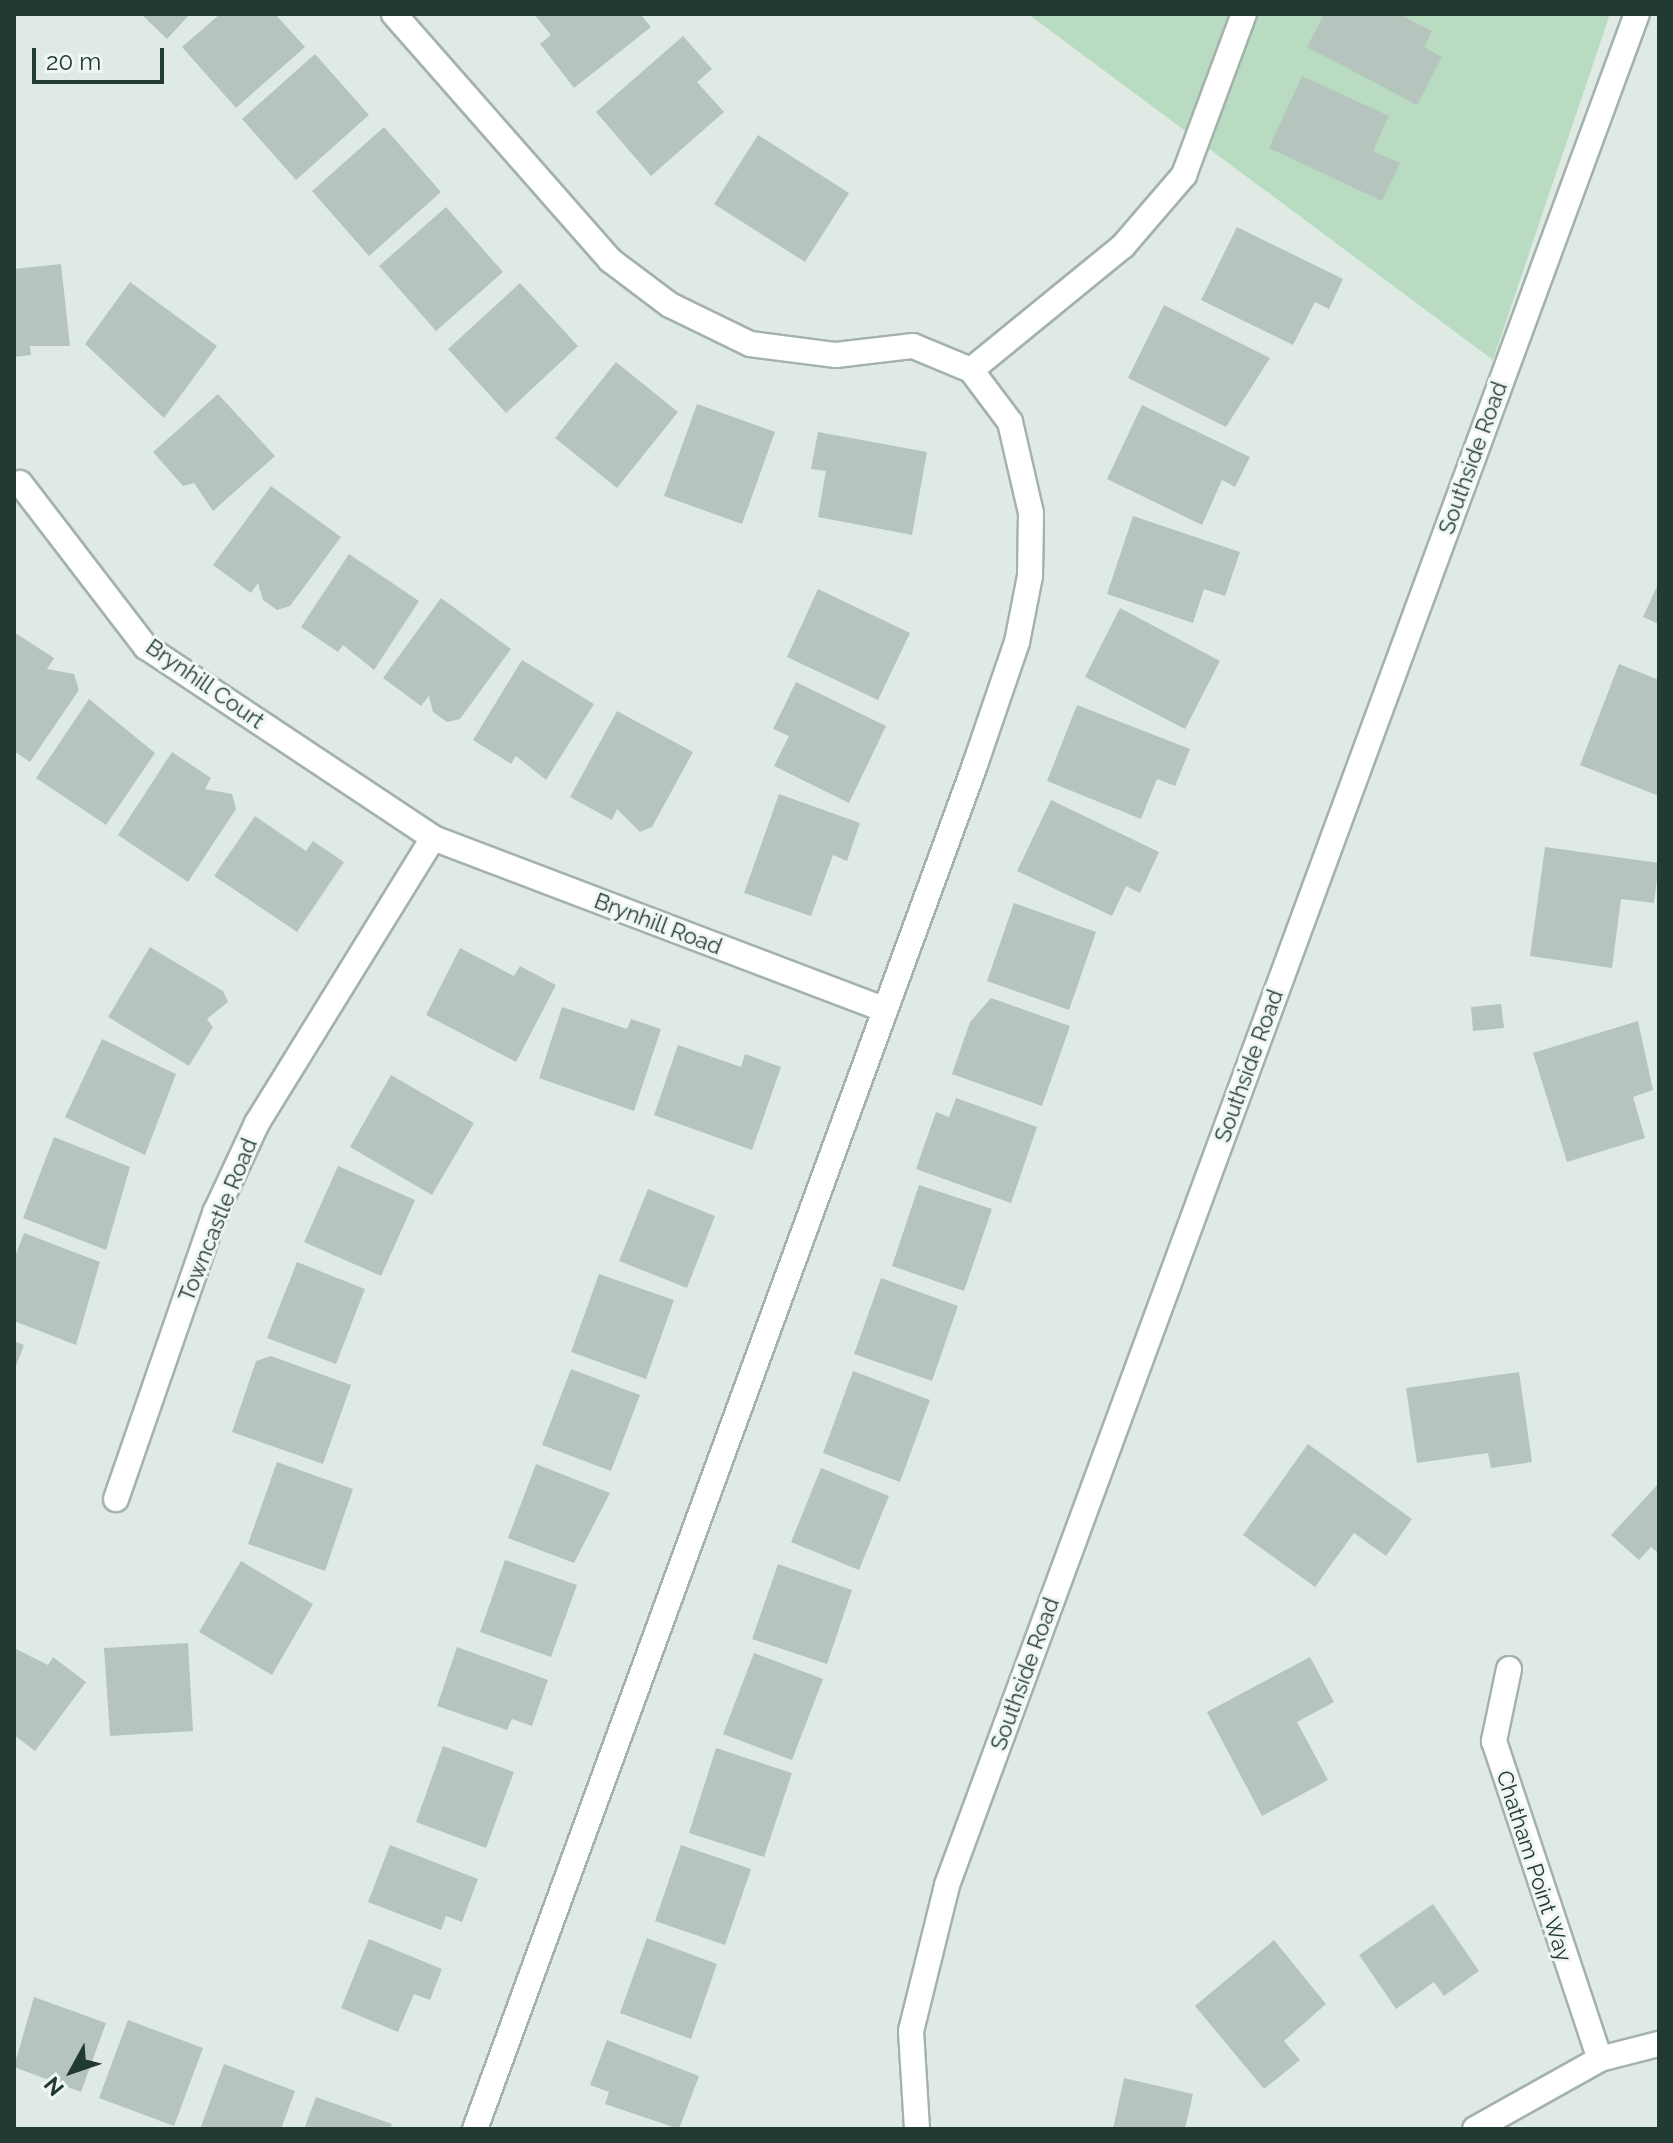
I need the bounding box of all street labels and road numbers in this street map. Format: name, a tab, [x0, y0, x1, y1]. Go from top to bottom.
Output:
street label: Southside Road	[1433, 378, 1513, 538]
street label: Brynhill Court	[141, 633, 269, 735]
street label: Brynhill Road	[590, 887, 726, 961]
street label: Southside Road	[1209, 986, 1289, 1146]
street label: Towncastle Road	[173, 1135, 263, 1305]
street label: Southside Road	[985, 1594, 1065, 1754]
street label: Chatham Point Way	[1490, 1767, 1578, 1965]

